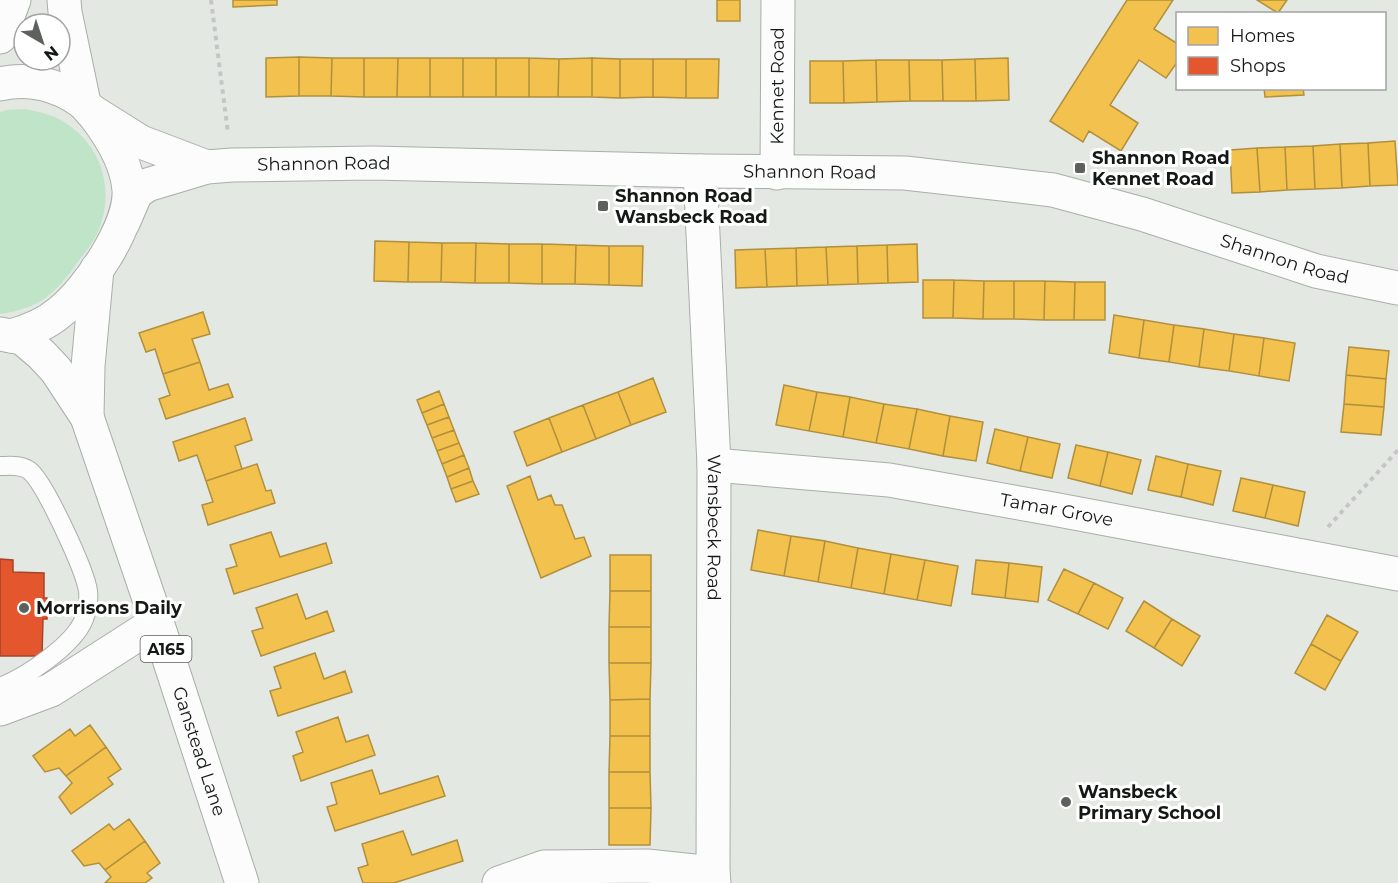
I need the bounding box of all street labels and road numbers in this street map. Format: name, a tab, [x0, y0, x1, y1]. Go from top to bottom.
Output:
street label: Kennet Road	[766, 27, 789, 145]
street label: Shannon Road	[257, 152, 391, 176]
street label: Shannon Road	[743, 160, 877, 184]
street label: Shannon Road	[1217, 229, 1351, 289]
street label: Wansbeck Road	[703, 454, 725, 601]
street label: Tamar Grove	[998, 489, 1115, 531]
road number: A165	[140, 636, 192, 662]
street label: Ganstead Lane	[168, 684, 230, 819]

